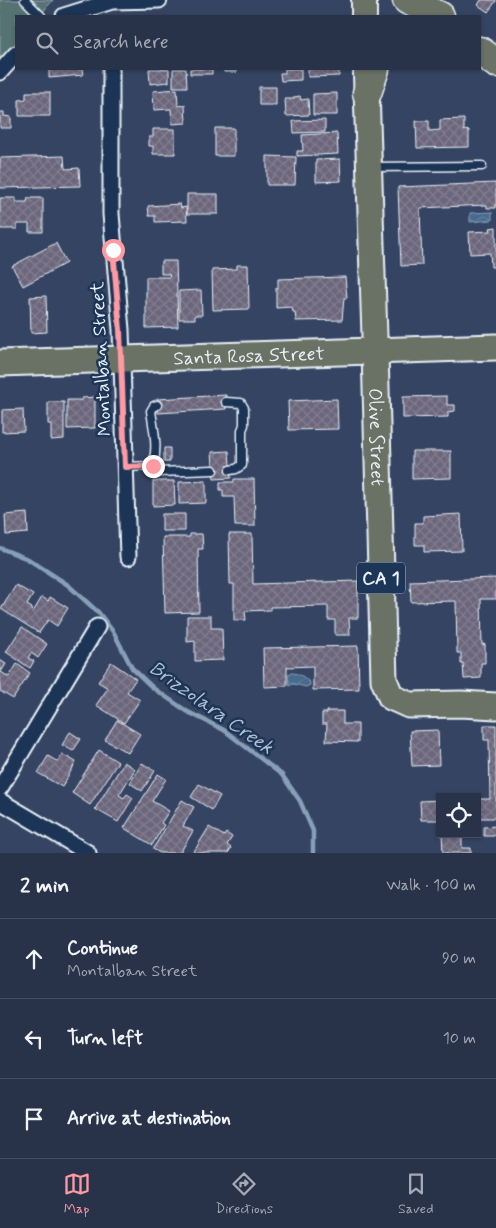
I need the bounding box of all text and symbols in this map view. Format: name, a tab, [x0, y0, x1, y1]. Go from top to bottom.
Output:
search box	[15, 15, 481, 70]
icon: search	[33, 29, 61, 57]
text: Search here	[73, 30, 169, 55]
route start	[102, 239, 125, 262]
street label: Montalban Street	[85, 281, 118, 437]
street label: Santa Rosa Street	[173, 342, 325, 371]
street label: Olive Street	[362, 388, 390, 486]
route end	[142, 455, 165, 478]
road number: CA 1	[357, 562, 405, 594]
water label: Brizzolara Creek	[144, 655, 279, 761]
map controls	[436, 793, 481, 838]
button: locate	[436, 793, 481, 838]
text: 2 min	[20, 872, 69, 900]
text: Walk · 100 m	[386, 875, 476, 896]
text: Continue	[67, 936, 138, 961]
icon: ahead	[20, 945, 48, 973]
text: 90 m	[442, 948, 476, 969]
text: Montalban Street	[67, 961, 197, 982]
icon: left	[20, 1025, 48, 1053]
text: Turn left	[67, 1026, 143, 1051]
text: 10 m	[443, 1028, 476, 1049]
icon: arrive	[20, 1105, 48, 1133]
text: Arrive at destination	[67, 1106, 231, 1131]
tab: Map	[63, 1170, 91, 1218]
tab: Directions	[216, 1170, 273, 1218]
tab: Saved	[398, 1170, 433, 1218]

